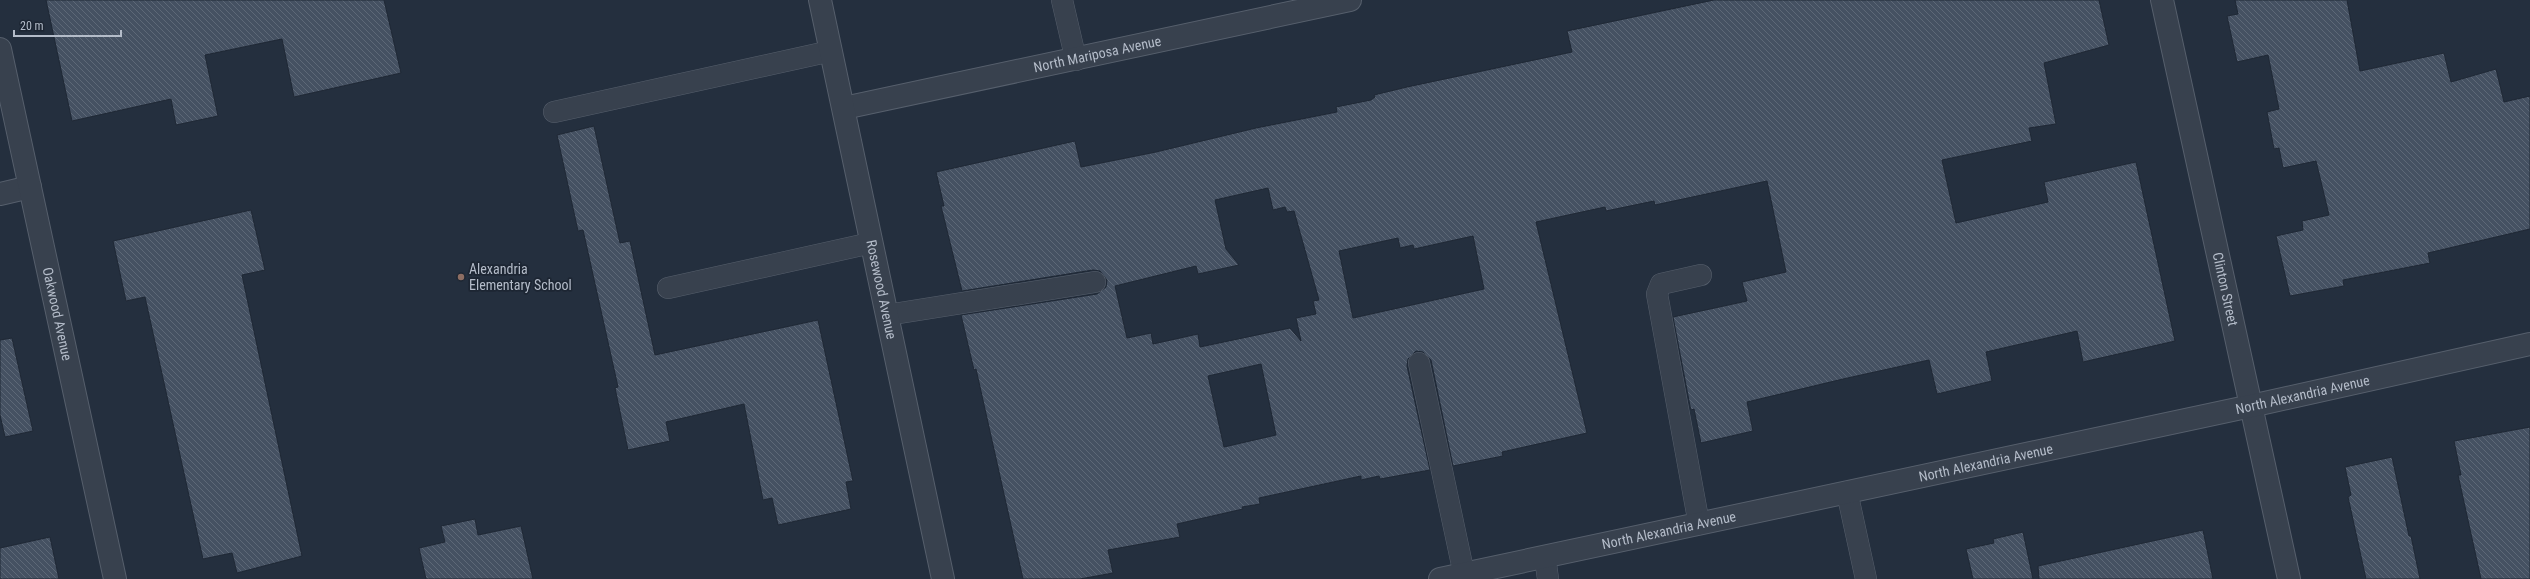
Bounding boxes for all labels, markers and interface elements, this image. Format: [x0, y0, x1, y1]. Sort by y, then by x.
scale bar [14, 12, 121, 38]
text: 20 m [20, 19, 44, 33]
street label: North Mariposa Avenue [1032, 32, 1163, 75]
street label: Rosewood Avenue [863, 238, 900, 341]
street label: Clinton Street [2210, 251, 2241, 327]
place label: Alexandria Elementary School [469, 261, 572, 293]
street label: Oakwood Avenue [40, 266, 75, 362]
marker: Alexandria Elementary School [456, 272, 466, 282]
street label: North Alexandria Avenue [2234, 372, 2371, 417]
street label: North Alexandria Avenue [1917, 440, 2055, 485]
street label: North Alexandria Avenue [1600, 508, 1738, 552]

